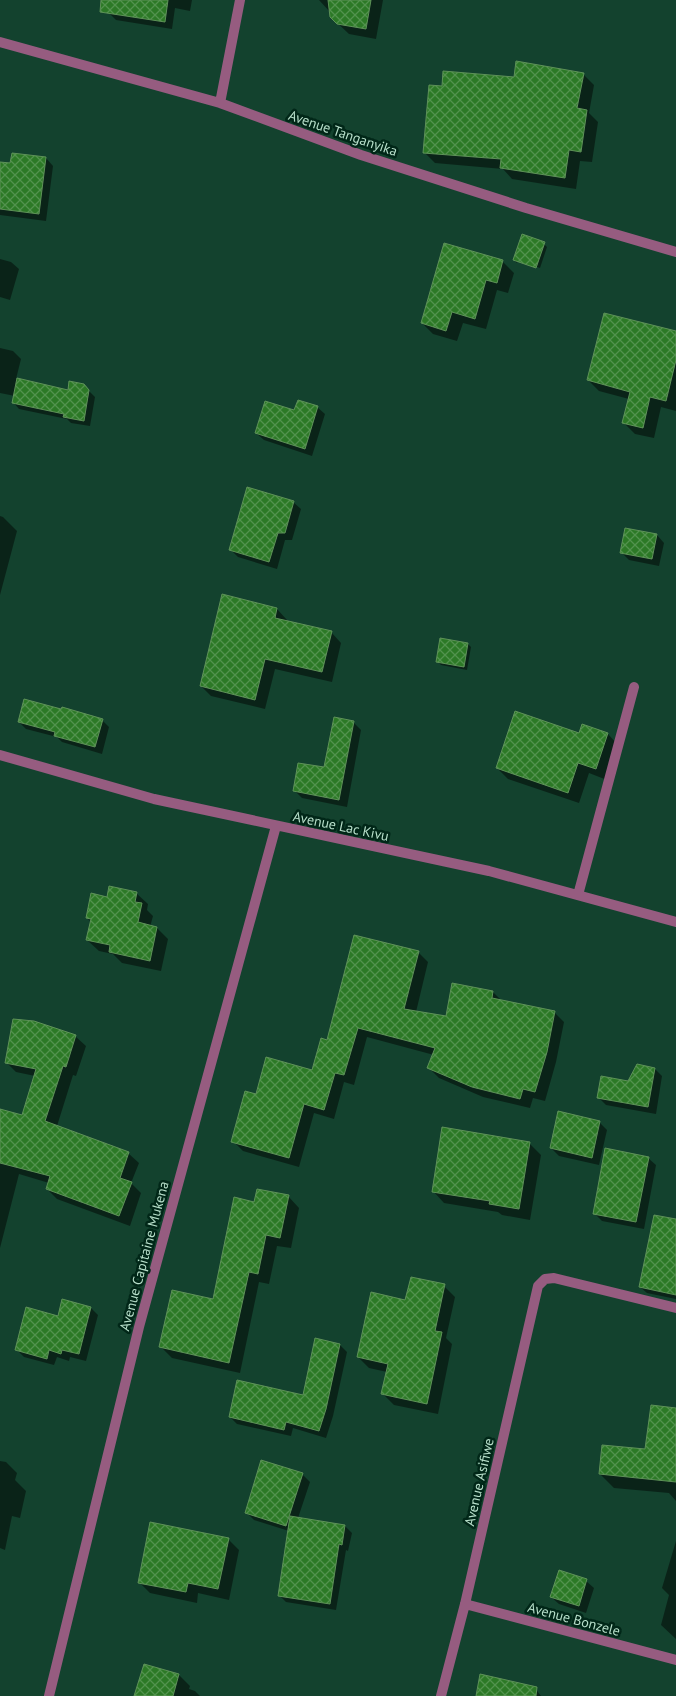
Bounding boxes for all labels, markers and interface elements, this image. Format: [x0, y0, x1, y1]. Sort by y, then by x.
street label: Avenue Tanganyika [286, 106, 400, 160]
street label: Avenue Lac Kivu [291, 807, 391, 845]
street label: Avenue Capitaine Mukena [115, 1179, 173, 1333]
street label: Avenue Asifiwe [460, 1436, 498, 1528]
street label: Avenue Bonzele [526, 1598, 622, 1640]

